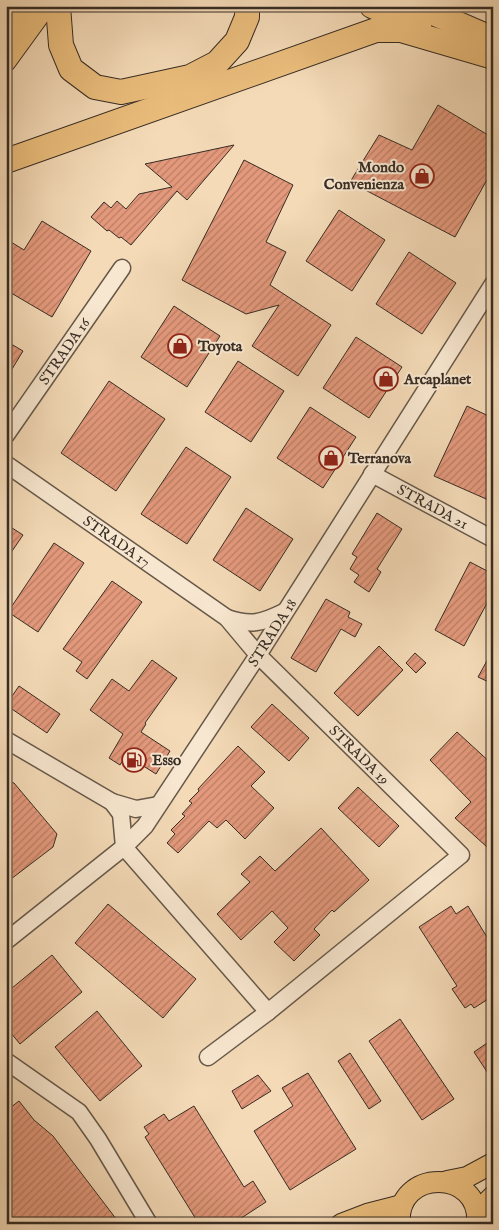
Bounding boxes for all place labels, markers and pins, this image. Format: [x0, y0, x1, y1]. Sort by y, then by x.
place label: Mondo Convenienza [324, 158, 405, 194]
shop icon: Mondo Convenienza [409, 163, 435, 189]
shop icon: Toyota [167, 333, 193, 359]
place label: Toyota [197, 337, 243, 356]
shop icon: Arcaplanet [373, 366, 399, 392]
place label: Arcaplanet [403, 370, 472, 389]
shop icon: Terranova [318, 445, 344, 471]
place label: Terranova [347, 449, 412, 468]
fuel station icon: Esso [121, 747, 147, 773]
place label: Esso [152, 751, 181, 770]

